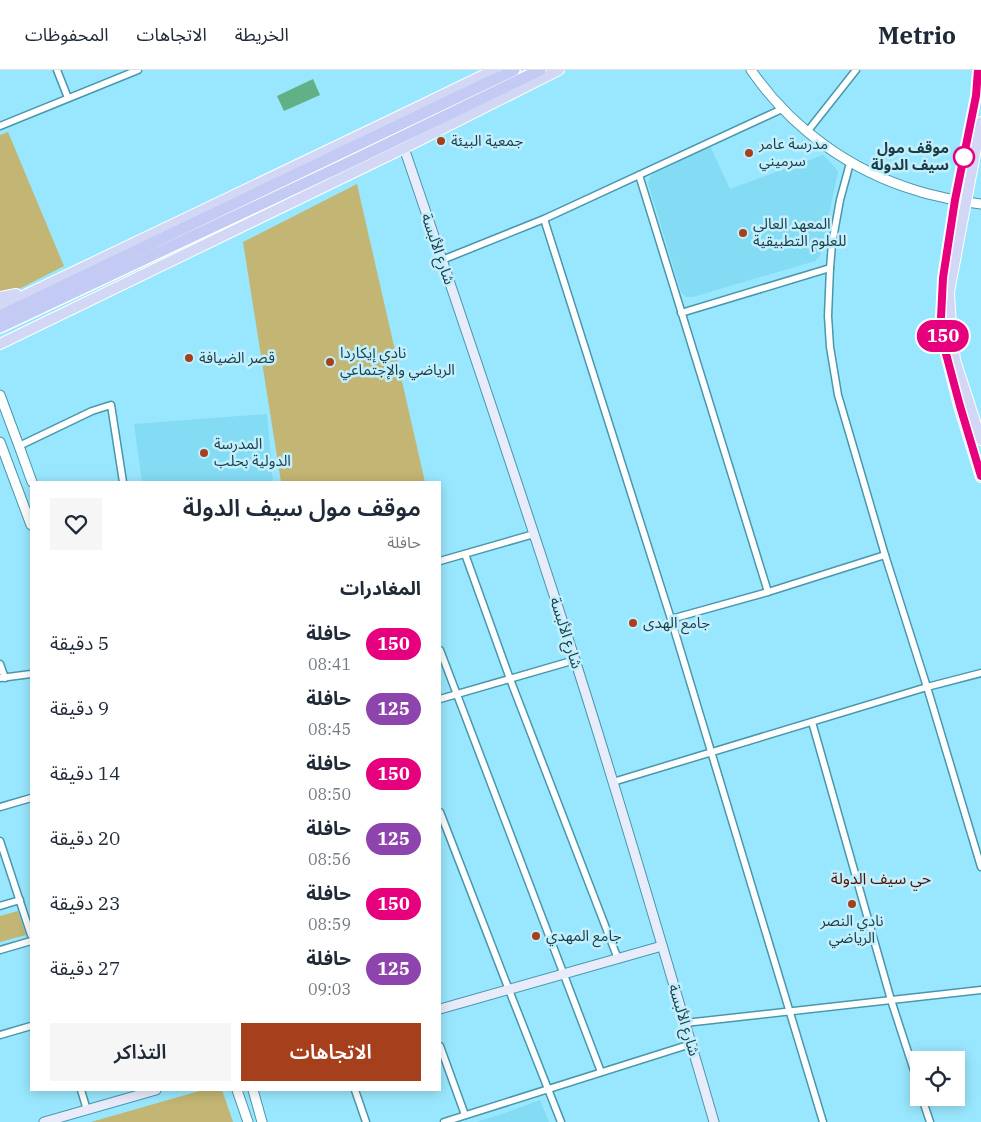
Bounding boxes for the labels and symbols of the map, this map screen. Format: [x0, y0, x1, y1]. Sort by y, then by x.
place label: جمعية البيئة [451, 131, 523, 150]
place label: مدرسة عامر سرميني [758, 134, 828, 172]
marker: جمعية البيئة [435, 135, 447, 147]
place label: موقف مول سيف الدولة [871, 138, 949, 174]
marker: موقف مول سيف الدولة [953, 146, 975, 168]
marker: مدرسة عامر سرميني [743, 147, 755, 159]
street label: شارع الألبسة [415, 211, 460, 288]
place label: المعهد العالي للعلوم التطبيقية [753, 214, 846, 252]
marker: المعهد العالي للعلوم التطبيقية [737, 227, 749, 239]
line badge: 150 [914, 320, 972, 352]
place label: نادي إيكاردا الرياضي والإجتماعي [340, 343, 455, 381]
place label: قصر الضيافة [199, 348, 275, 367]
marker: قصر الضيافة [183, 352, 195, 364]
marker: نادي إيكاردا الرياضي والإجتماعي [324, 356, 336, 368]
place label: المدرسة الدولية بحلب [214, 434, 291, 470]
marker: المدرسة الدولية بحلب [198, 447, 210, 459]
street label: شارع الألبسة [543, 595, 587, 672]
place label: جامع الهدى [643, 613, 710, 635]
marker: جامع الهدى [627, 617, 639, 629]
district label: حي سيف الدولة [831, 868, 931, 891]
marker: نادي النصر الرياضي [846, 898, 858, 910]
place label: نادي النصر الرياضي [819, 911, 884, 949]
place label: جامع المهدي [546, 926, 622, 948]
marker: جامع المهدي [530, 930, 542, 942]
street label: شارع الألبسة [662, 982, 704, 1059]

